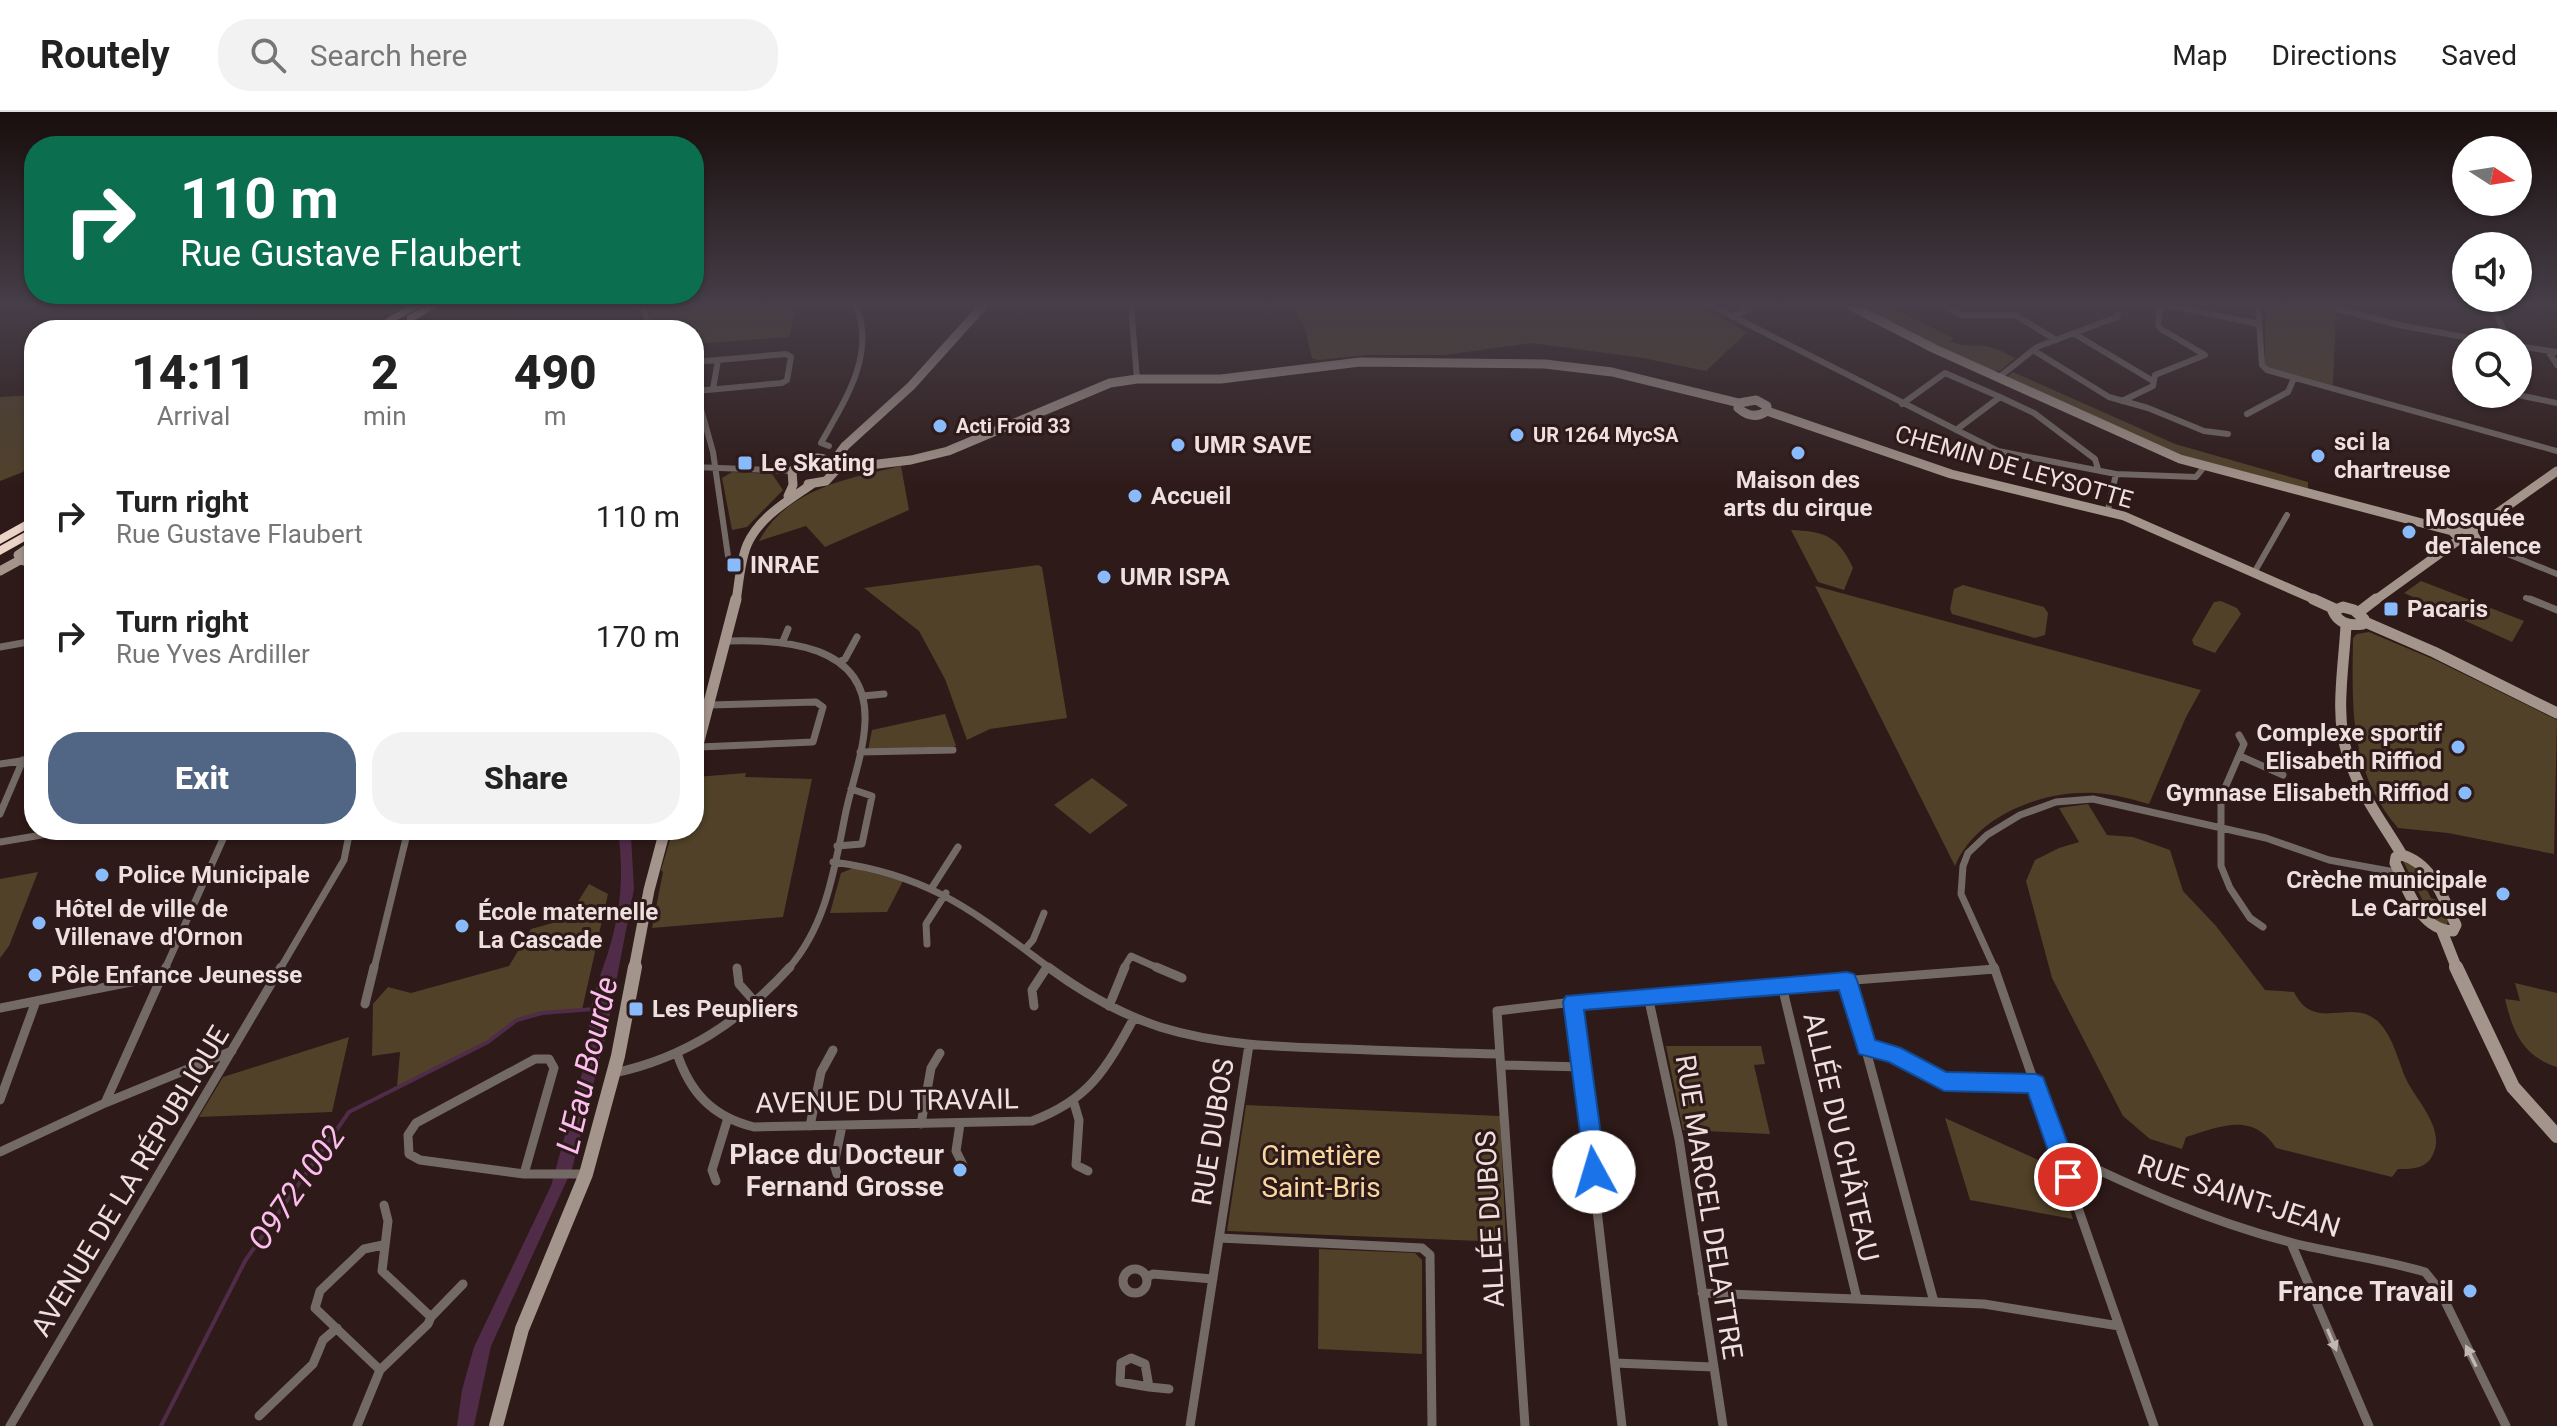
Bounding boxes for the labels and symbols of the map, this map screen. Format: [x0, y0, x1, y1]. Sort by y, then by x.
north arrow [2452, 136, 2532, 216]
place label: Acti Froid 33 [956, 414, 1070, 438]
marker: Acti Froid 33 [931, 417, 949, 435]
street label: CHEMIN DE LEYSOTTE [1892, 420, 2136, 514]
place label: UR 1264 MycSA [1533, 423, 1679, 447]
marker: UR 1264 MycSA [1508, 426, 1526, 444]
place label: sci la chartreuse [2334, 428, 2451, 484]
place label: UMR SAVE [1194, 431, 1311, 459]
marker: UMR SAVE [1169, 436, 1187, 454]
marker: Maison des arts du cirque [1789, 444, 1807, 462]
marker: sci la chartreuse [2309, 447, 2327, 465]
place label: Le Skating [761, 449, 875, 477]
marker: Le Skating [736, 454, 754, 472]
place label: Maison des arts du cirque [1724, 466, 1872, 522]
place label: Accueil [1151, 482, 1231, 510]
marker: Accueil [1126, 487, 1144, 505]
place label: Mosquée de Talence [2425, 504, 2541, 560]
marker: Mosquée de Talence [2400, 523, 2418, 541]
place label: INRAE [750, 551, 819, 579]
marker: INRAE [725, 556, 743, 574]
place label: UMR ISPA [1120, 563, 1231, 591]
marker: UMR ISPA [1095, 568, 1113, 586]
place label: Pacaris [2407, 595, 2488, 623]
marker: Pacaris [2382, 600, 2400, 618]
place label: Complexe sportif Elisabeth Riffiod [2256, 719, 2442, 775]
marker: Complexe sportif Elisabeth Riffiod [2449, 738, 2467, 756]
place label: Gymnase Elisabeth Riffiod [2166, 779, 2449, 807]
marker: Gymnase Elisabeth Riffiod [2456, 784, 2474, 802]
place label: Police Municipale [118, 861, 310, 889]
marker: Police Municipale [93, 866, 111, 884]
place label: Crèche municipale Le Carrousel [2286, 866, 2487, 922]
marker: Crèche municipale Le Carrousel [2494, 885, 2512, 903]
place label: Hôtel de ville de Villenave d'Ornon [55, 895, 243, 951]
place label: École maternelle La Cascade [478, 898, 658, 954]
marker: Hôtel de ville de Villenave d'Ornon [30, 914, 48, 932]
marker: École maternelle La Cascade [453, 917, 471, 935]
place label: Pôle Enfance Jeunesse [51, 961, 302, 989]
marker: Pôle Enfance Jeunesse [26, 966, 44, 984]
water label: L'Eau Bourde [548, 973, 626, 1157]
place label: Les Peupliers [652, 995, 798, 1023]
marker: Les Peupliers [627, 1000, 645, 1018]
street label: ALLÉE DU CHÂTEAU [1796, 1009, 1886, 1265]
street label: AVENUE DE LA RÉPUBLIQUE [24, 1020, 236, 1342]
street label: RUE MARCEL DELATTRE [1669, 1053, 1749, 1361]
street label: RUE DUBOS [1185, 1056, 1241, 1208]
street label: AVENUE DU TRAVAIL [755, 1082, 1019, 1120]
water label: O9721002 [239, 1118, 353, 1258]
street label: ALLÉE DUBOS [1469, 1130, 1511, 1308]
position arrow [1552, 1130, 1636, 1214]
place label: Place du Docteur Fernand Grosse [729, 1138, 944, 1203]
park label: Cimetière Saint-Bris [1261, 1139, 1381, 1204]
pin [2034, 1143, 2102, 1211]
street label: RUE SAINT-JEAN [2133, 1148, 2345, 1244]
marker: Place du Docteur Fernand Grosse [951, 1161, 969, 1179]
place label: France Travail [2278, 1275, 2454, 1308]
marker: France Travail [2461, 1282, 2479, 1300]
one-way arrow [2326, 1328, 2339, 1352]
one-way arrow [2464, 1345, 2478, 1368]

